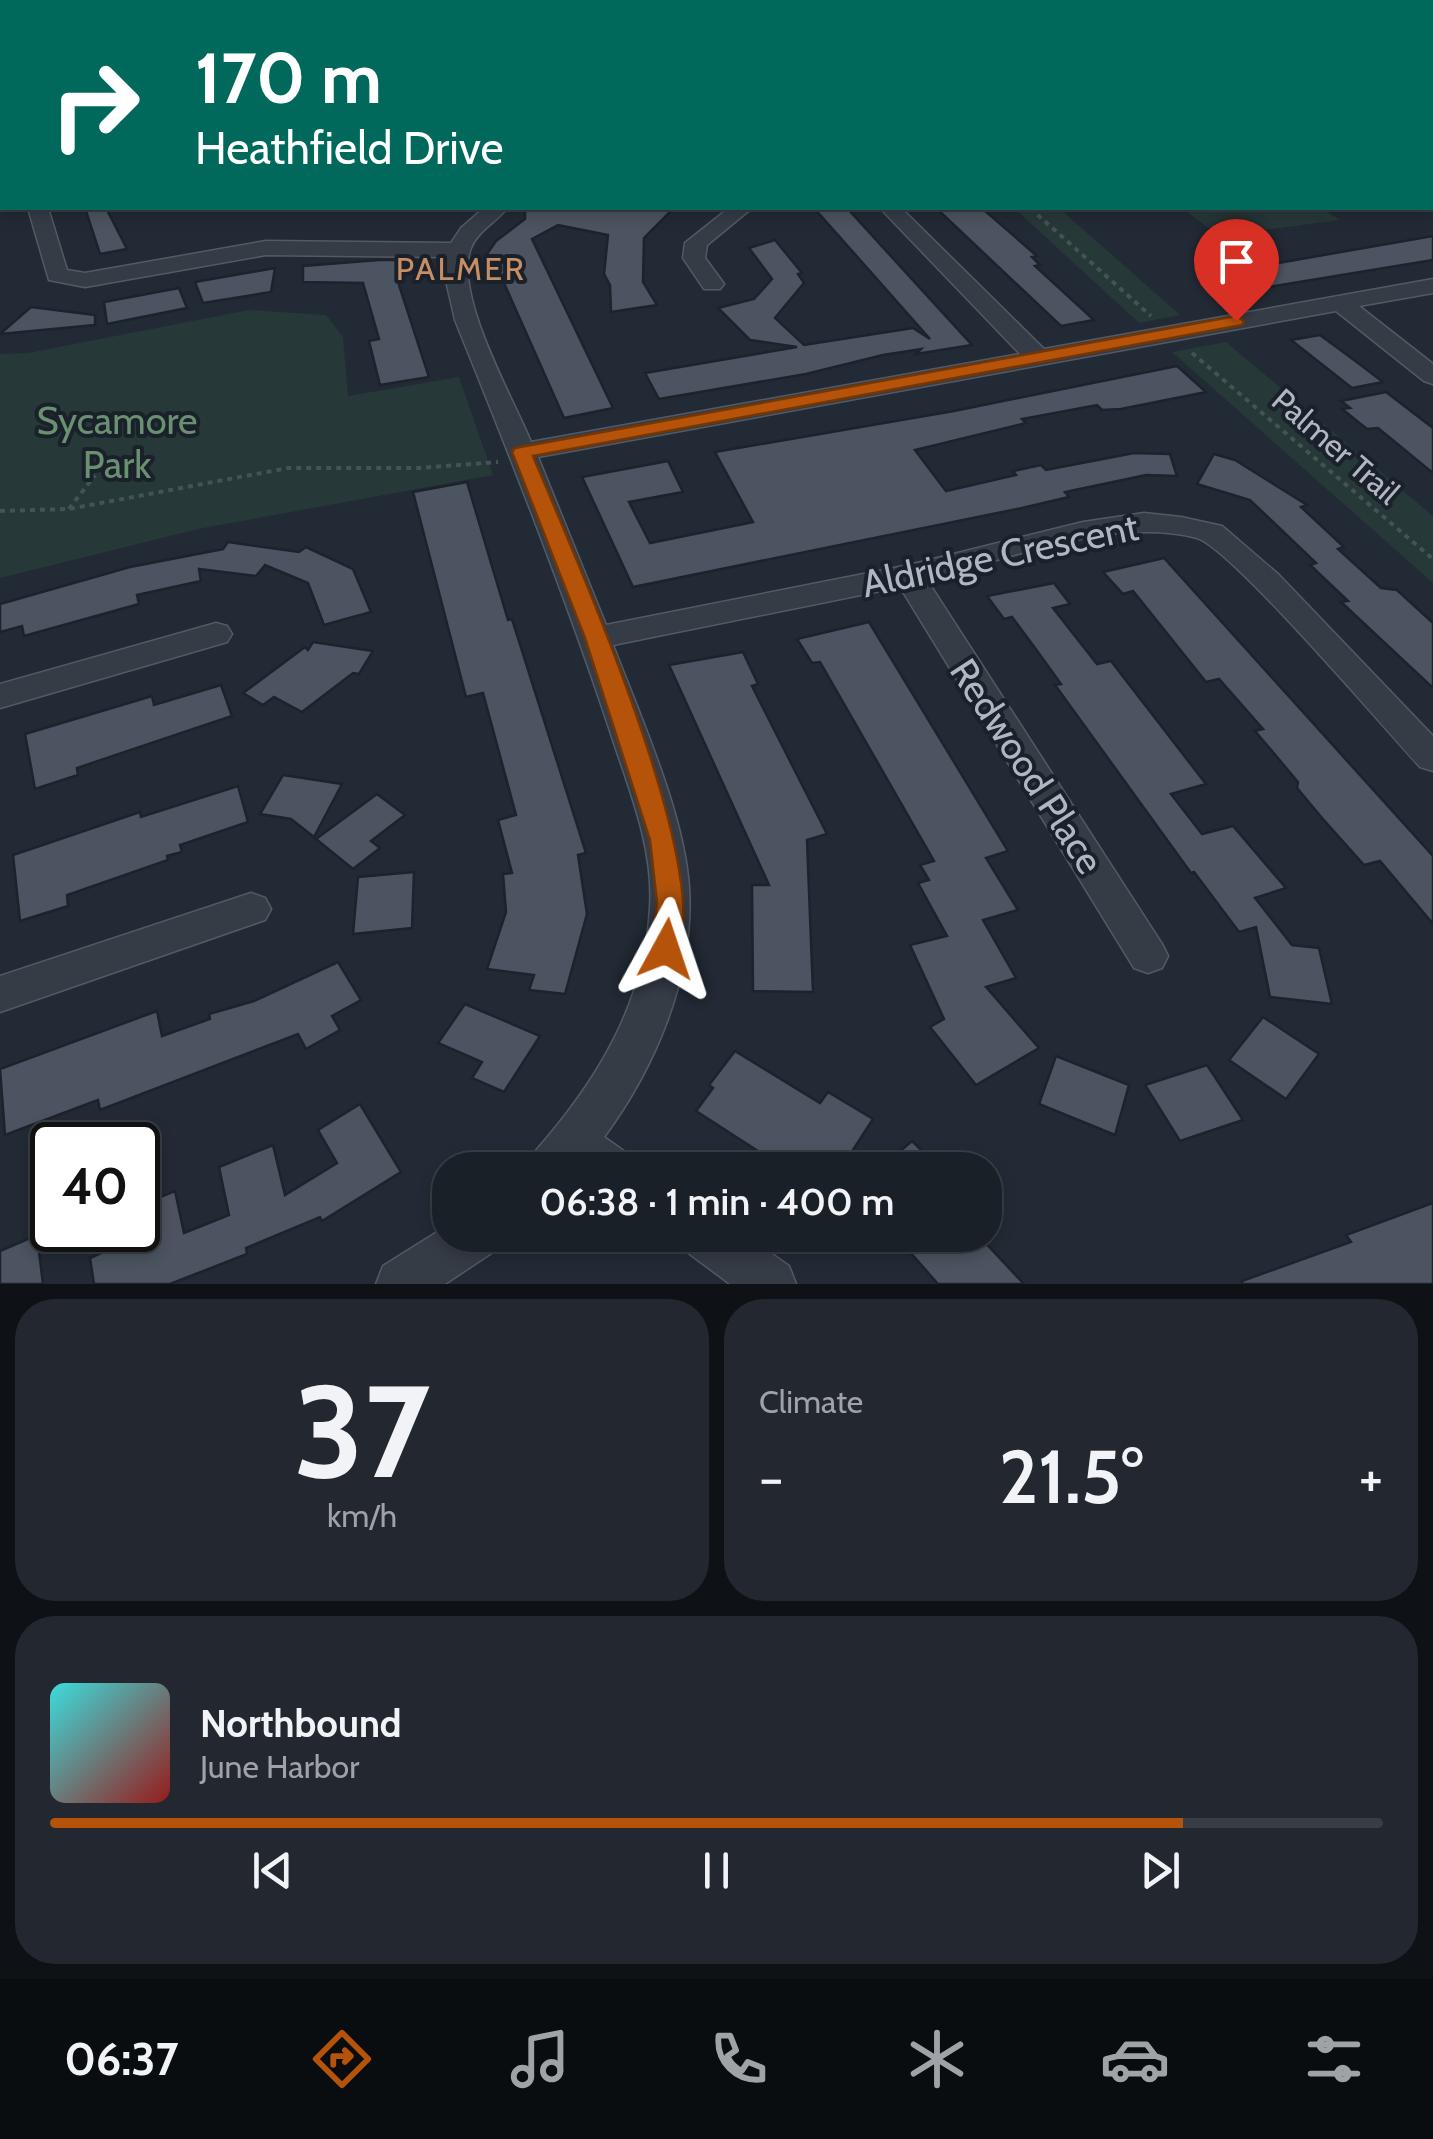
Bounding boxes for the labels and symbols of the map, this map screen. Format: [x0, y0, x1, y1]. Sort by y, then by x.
pin [1194, 219, 1279, 322]
district label: PALMER [396, 249, 526, 288]
street label: Palmer Trail [1264, 380, 1408, 512]
park label: Sycamore Park [36, 397, 198, 488]
street label: Aldridge Crescent [858, 503, 1143, 607]
street label: Redwood Place [940, 650, 1114, 882]
position arrow [614, 897, 718, 1001]
speed limit sign: 40 [30, 1122, 160, 1252]

